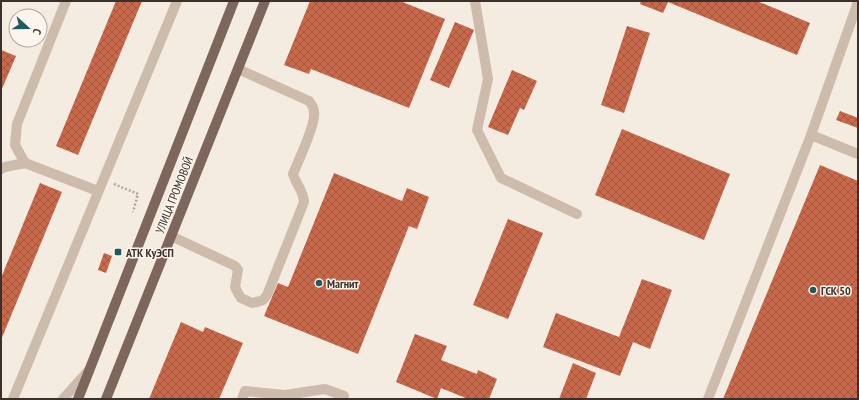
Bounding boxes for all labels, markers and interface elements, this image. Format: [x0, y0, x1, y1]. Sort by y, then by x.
north arrow [8, 8, 48, 48]
text: С [30, 27, 45, 36]
street label: УЛИЦА ГРОМОВОЙ [152, 154, 196, 236]
place label: АТК КуЭСП [125, 245, 174, 260]
marker: АТК КуЭСП [113, 247, 123, 257]
place label: Магнит [327, 276, 359, 291]
marker: Магнит [314, 278, 324, 288]
place label: ГСК 50 [821, 283, 851, 298]
marker: ГСК 50 [808, 285, 818, 295]

